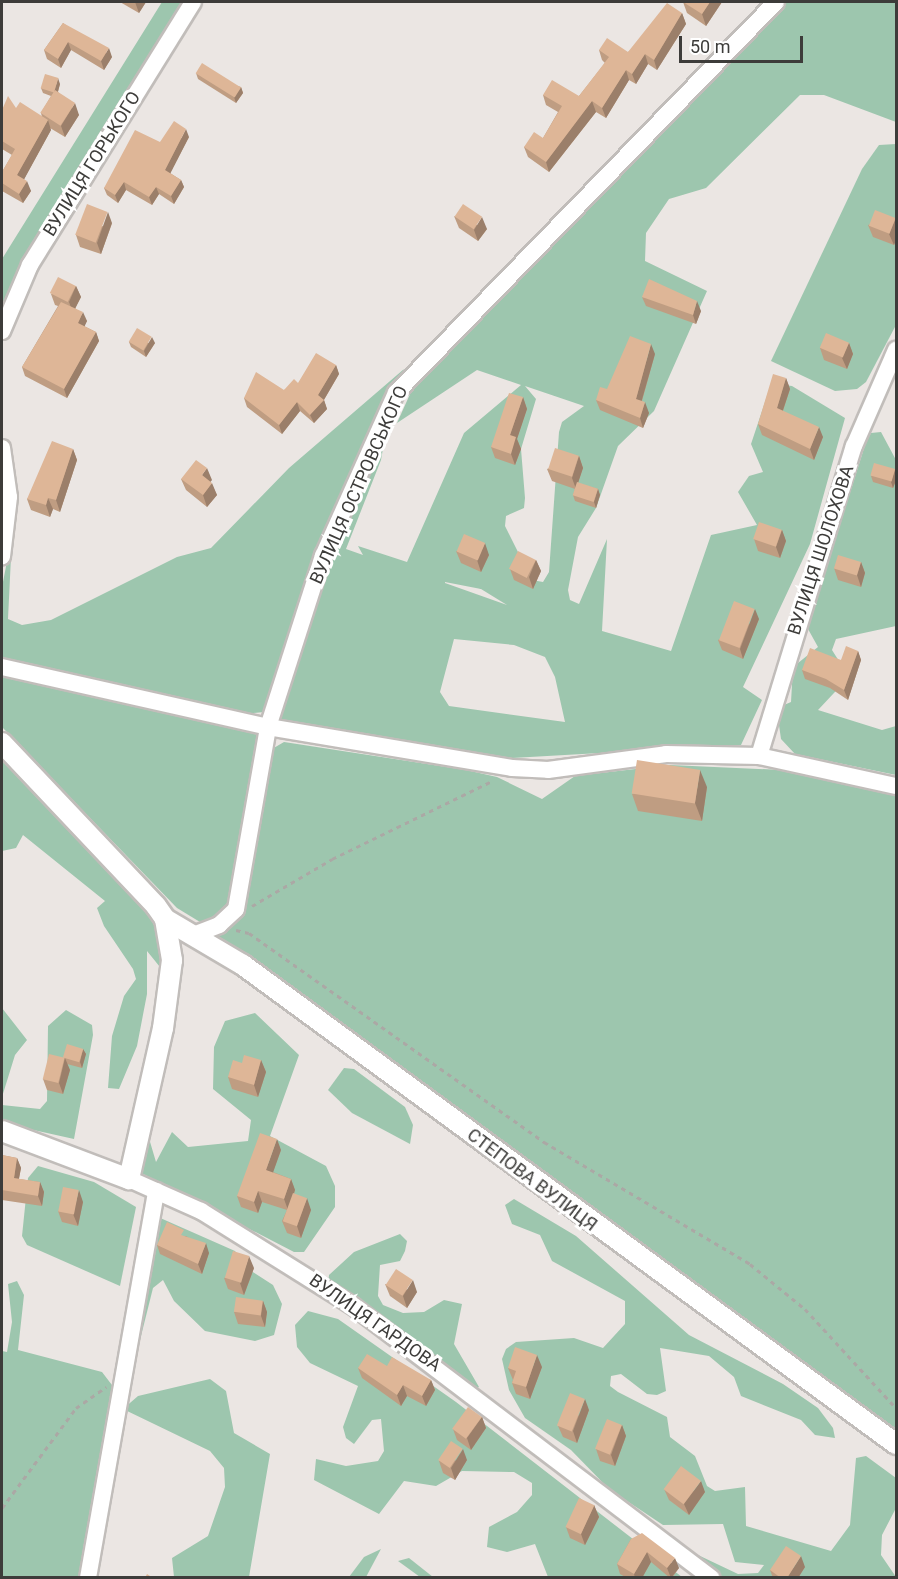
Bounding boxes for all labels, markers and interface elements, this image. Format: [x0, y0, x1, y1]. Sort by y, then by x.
scale bar [682, 24, 806, 62]
text: 50 m [690, 36, 730, 57]
street label: ВУЛИЦЯ ГОРЬКОГО [39, 88, 145, 240]
street label: ВУЛИЦЯ ОСТРОВСЬКОГО [305, 383, 413, 587]
street label: ВУЛИЦЯ ШОЛОХОВА [783, 462, 859, 638]
street label: СТЕПОВА ВУЛИЦЯ [463, 1124, 601, 1236]
street label: ВУЛИЦЯ ГАРДОВА [305, 1269, 445, 1377]

